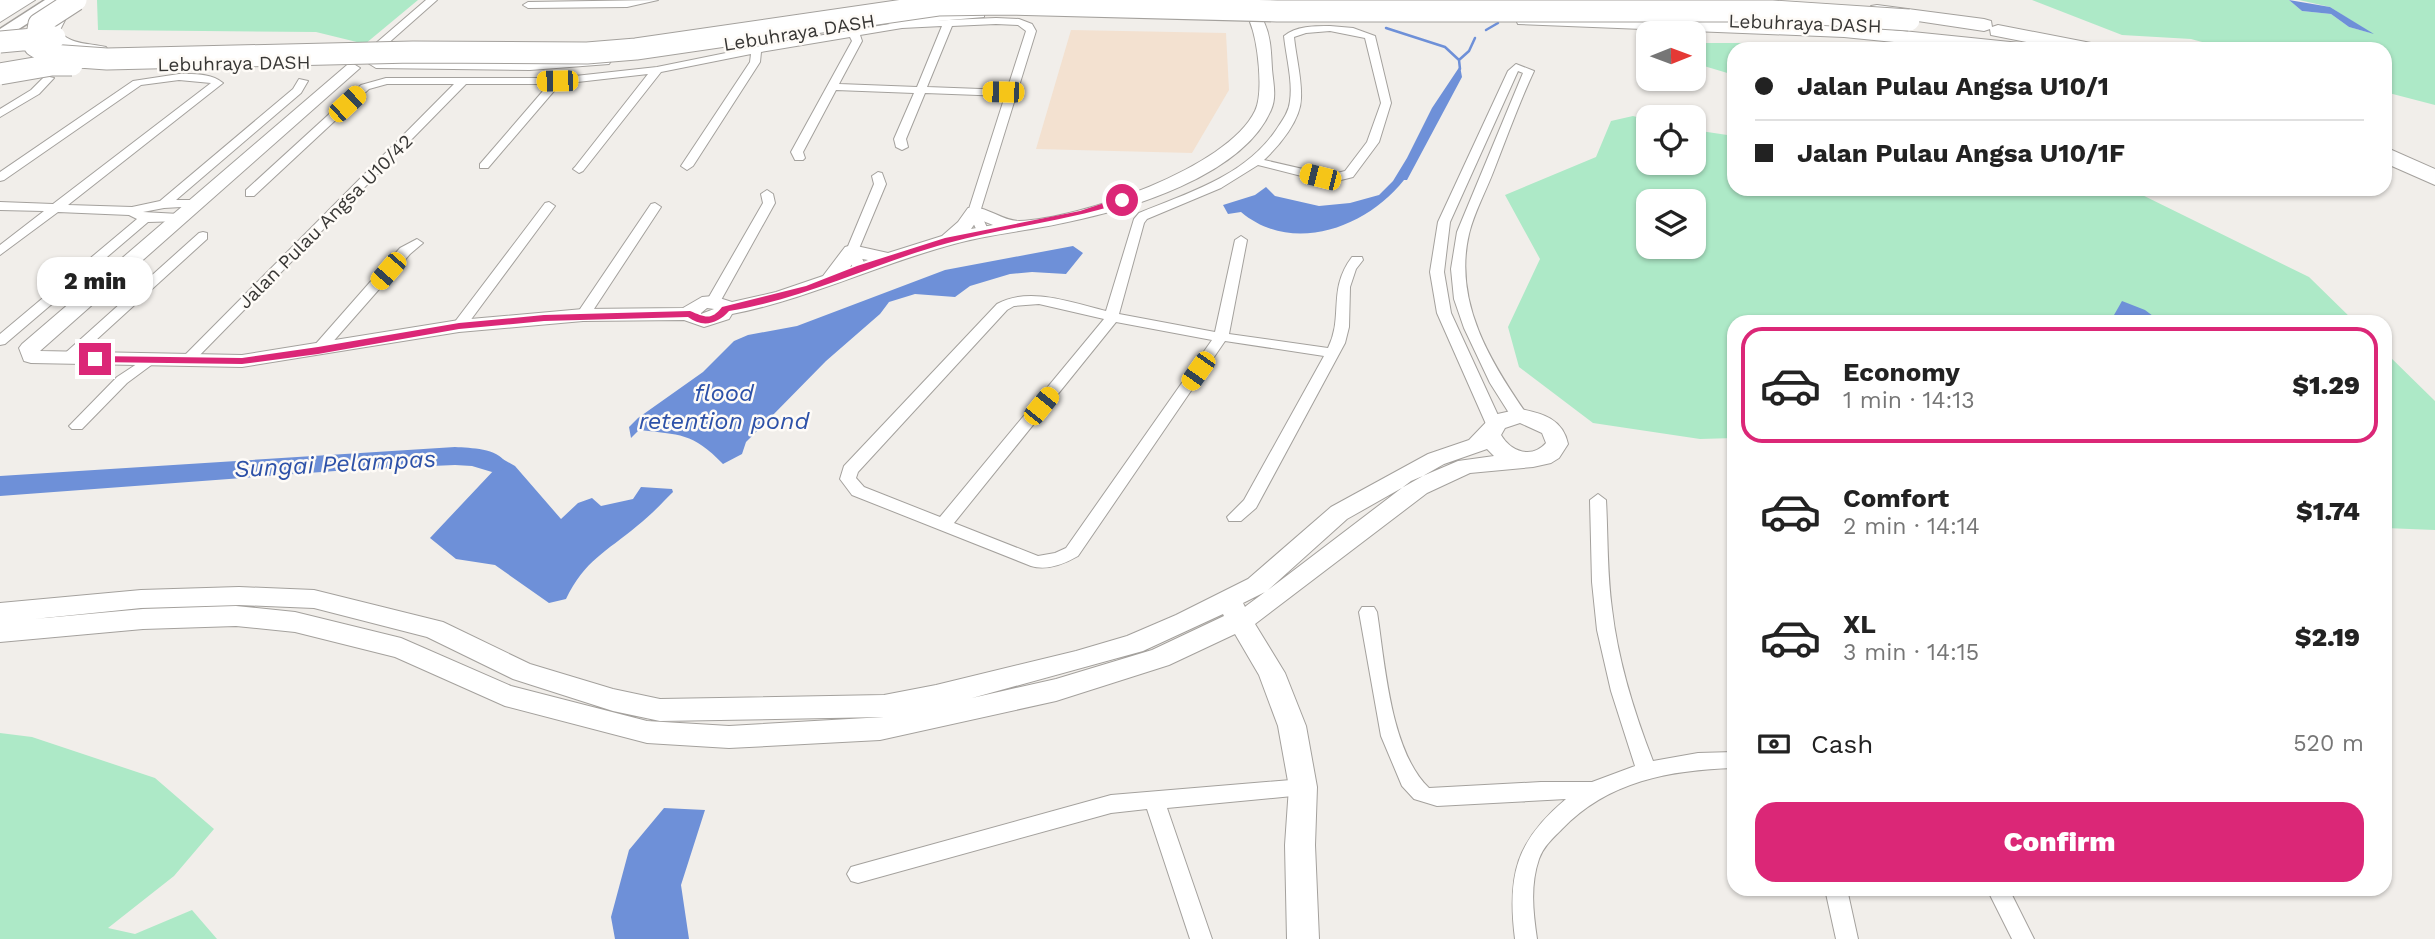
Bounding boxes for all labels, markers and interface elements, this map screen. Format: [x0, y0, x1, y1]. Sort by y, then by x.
street label: Lebuhraya DASH [722, 9, 877, 56]
street label: Lebuhraya DASH [1728, 9, 1882, 38]
north arrow [1636, 21, 1706, 91]
map controls [1636, 21, 1706, 259]
street label: Lebuhraya DASH [157, 51, 311, 76]
car [536, 70, 579, 92]
text: Jalan Pulau Angsa U10/1 [1797, 71, 2109, 101]
car [982, 81, 1025, 103]
car [325, 82, 370, 126]
button: locate [1636, 105, 1706, 175]
street label: Jalan Pulau Angsa U10/42 [233, 129, 417, 313]
text: Jalan Pulau Angsa U10/1F [1797, 138, 2125, 168]
car [1298, 162, 1343, 192]
route start [1106, 184, 1138, 216]
button: layers [1636, 189, 1706, 259]
car [367, 248, 410, 294]
callout: 2 min [37, 258, 153, 306]
text: 2 min [64, 268, 126, 295]
route end [79, 343, 111, 375]
car [1178, 348, 1219, 394]
icon: car [1759, 354, 1822, 417]
text: Economy [1843, 357, 1960, 387]
text: $1.29 [2292, 370, 2360, 400]
water label: flood retention pond [639, 379, 810, 435]
car [1020, 383, 1063, 429]
text: 1 min · 14:13 [1843, 387, 1975, 414]
water label: Sungai Pelampas [233, 445, 437, 483]
icon: car [1759, 480, 1822, 543]
text: Comfort [1843, 483, 1949, 513]
text: $1.74 [2296, 496, 2360, 526]
text: 2 min · 14:14 [1843, 513, 1980, 540]
icon: car [1759, 606, 1822, 669]
text: XL [1843, 609, 1876, 639]
text: $2.19 [2295, 622, 2360, 652]
text: 3 min · 14:15 [1843, 639, 1979, 666]
icon: cash [1755, 725, 1793, 763]
text: Cash [1811, 729, 1873, 759]
text: 520 m [2293, 730, 2364, 757]
button: Confirm [1755, 802, 2364, 882]

